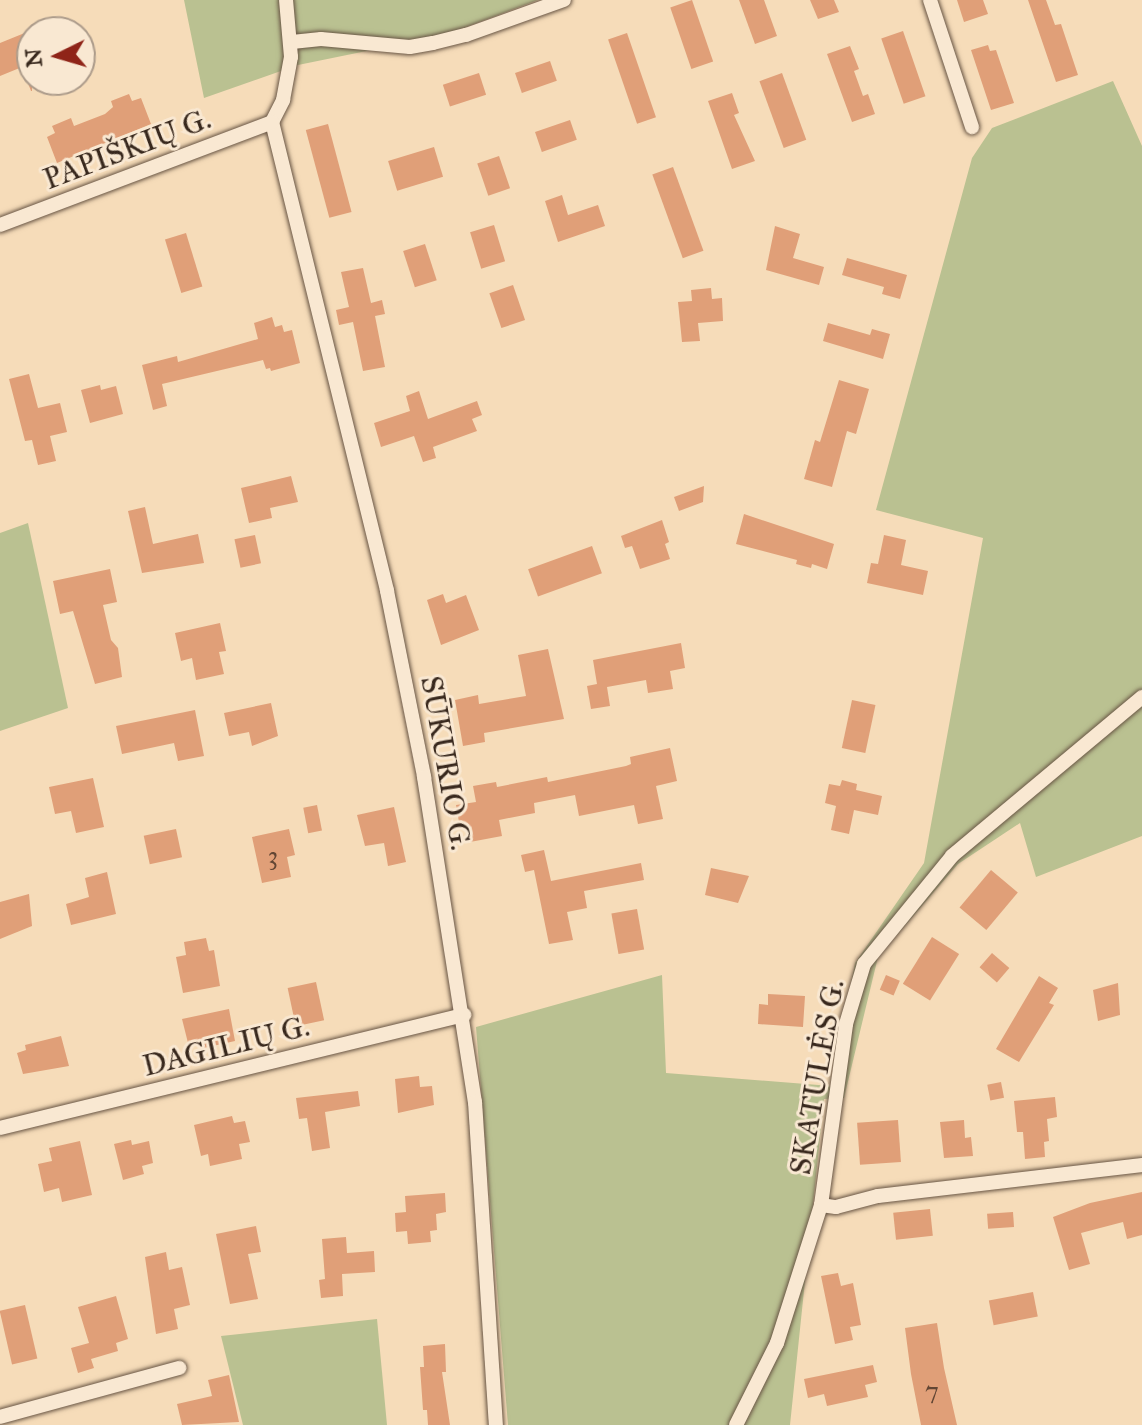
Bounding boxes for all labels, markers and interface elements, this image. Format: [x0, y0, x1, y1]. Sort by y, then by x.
north arrow [16, 16, 96, 96]
text: N [19, 47, 48, 68]
street label: PAPIŠKIŲ G. [38, 101, 216, 197]
street label: SŪKURIO G. [413, 673, 479, 853]
house number: 3 [268, 840, 278, 872]
street label: SKATULĖS G. [782, 977, 852, 1177]
street label: DAGILIŲ G. [139, 1008, 313, 1084]
house number: 7 [925, 1375, 939, 1407]

